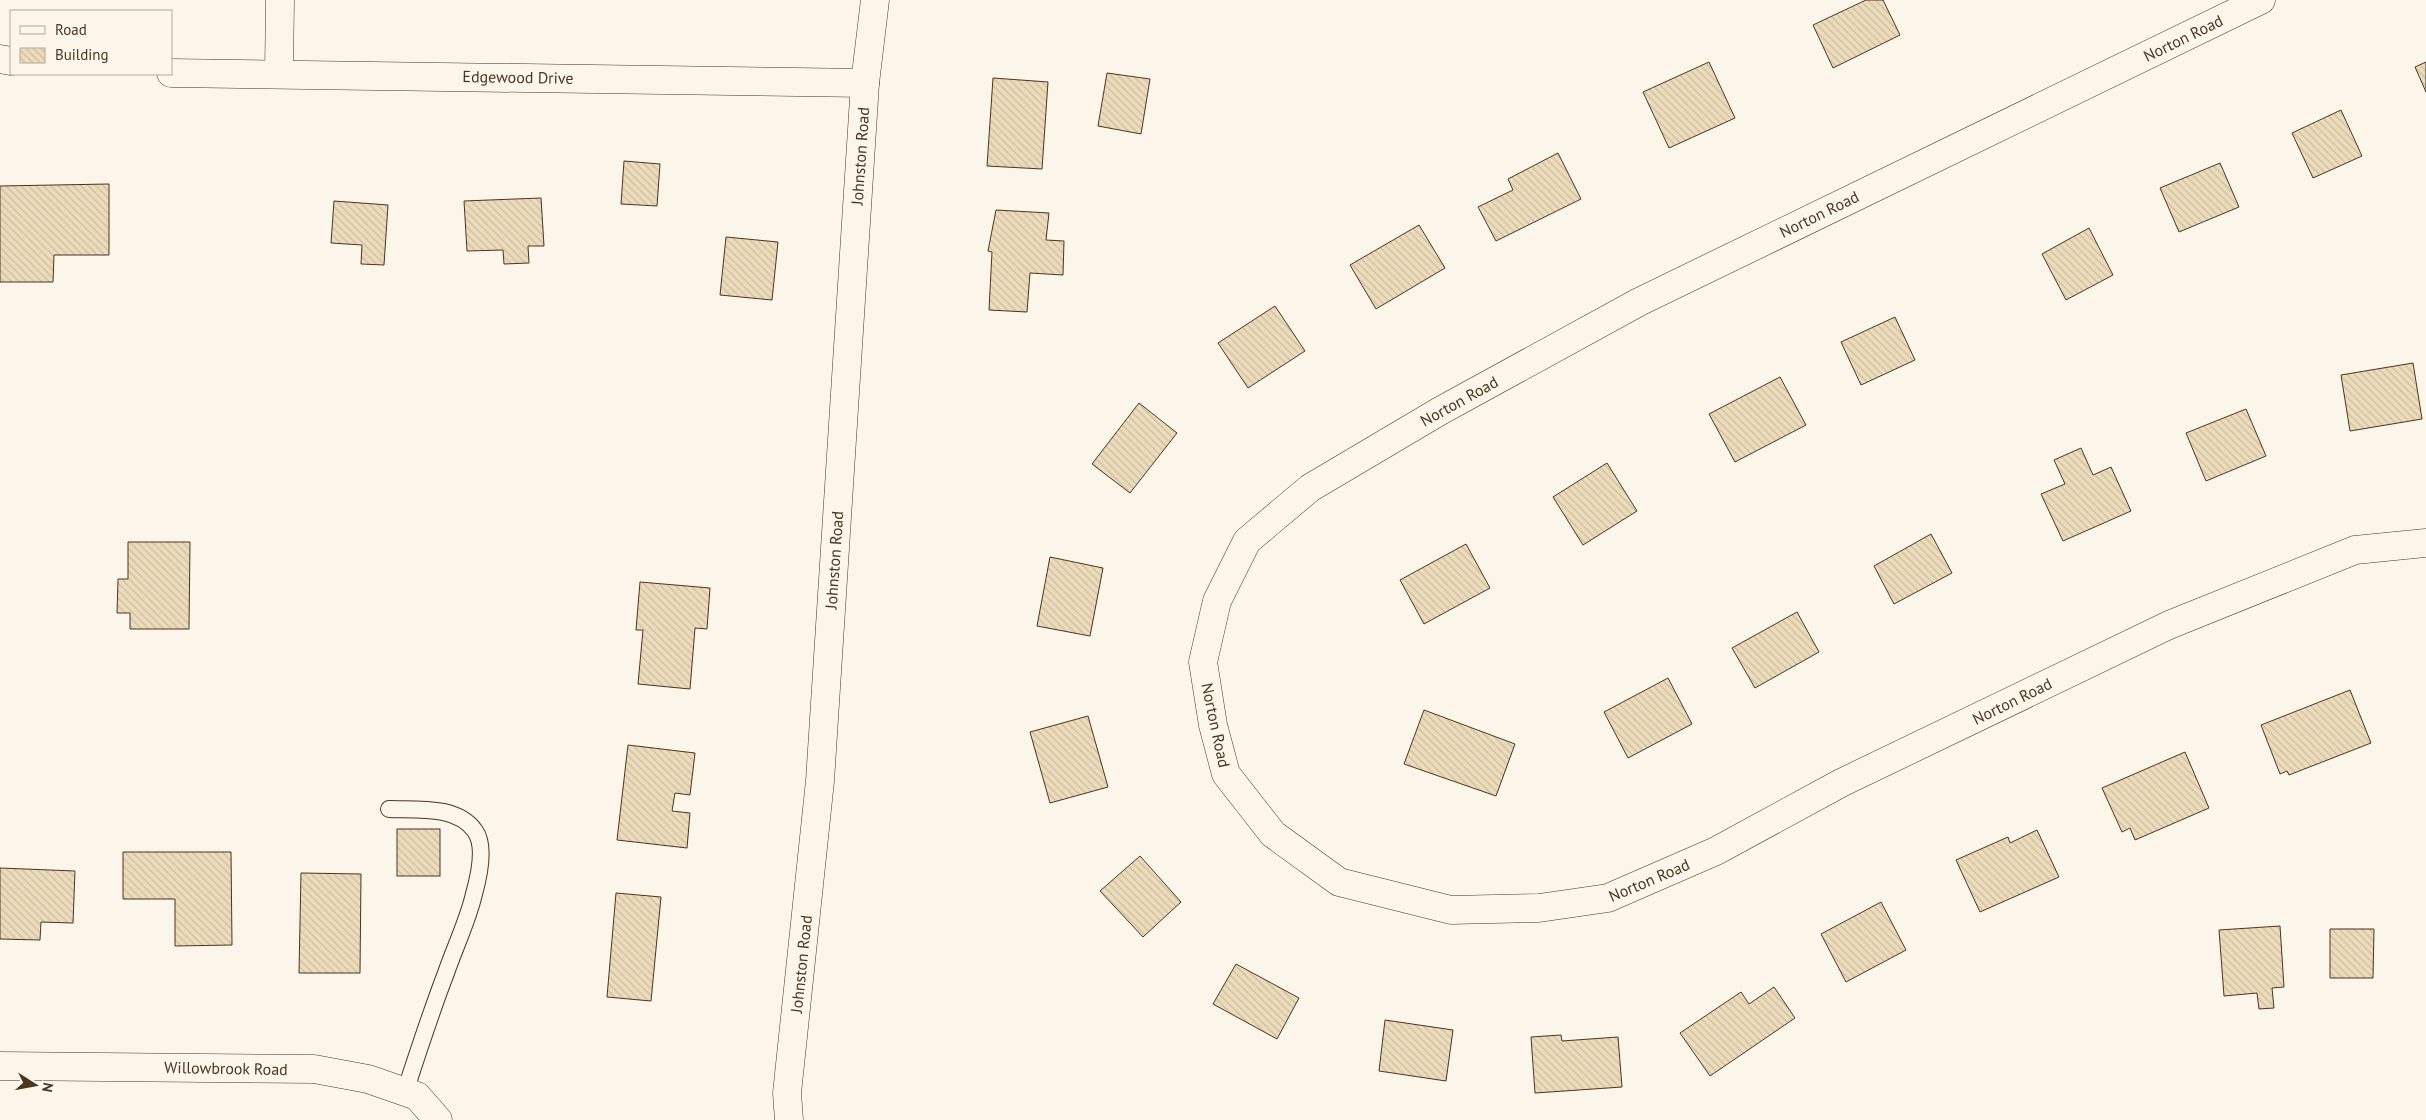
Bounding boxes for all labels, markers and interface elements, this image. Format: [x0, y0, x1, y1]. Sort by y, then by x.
legend [10, 10, 172, 75]
street label: Norton Road [2140, 10, 2226, 66]
text: Road [55, 20, 87, 39]
text: Building [55, 45, 109, 64]
street label: Edgewood Drive [462, 66, 574, 88]
street label: Johnston Road [847, 106, 873, 207]
street label: Norton Road [1776, 186, 1862, 242]
street label: Norton Road [1417, 371, 1501, 431]
street label: Johnston Road [821, 510, 847, 611]
street label: Norton Road [1969, 673, 2055, 729]
street label: Norton Road [1197, 681, 1235, 769]
street label: Norton Road [1606, 854, 1692, 906]
street label: Johnston Road [786, 914, 816, 1015]
street label: Willowbrook Road [164, 1057, 288, 1079]
north arrow [10, 1060, 60, 1110]
text: N [38, 1081, 57, 1094]

